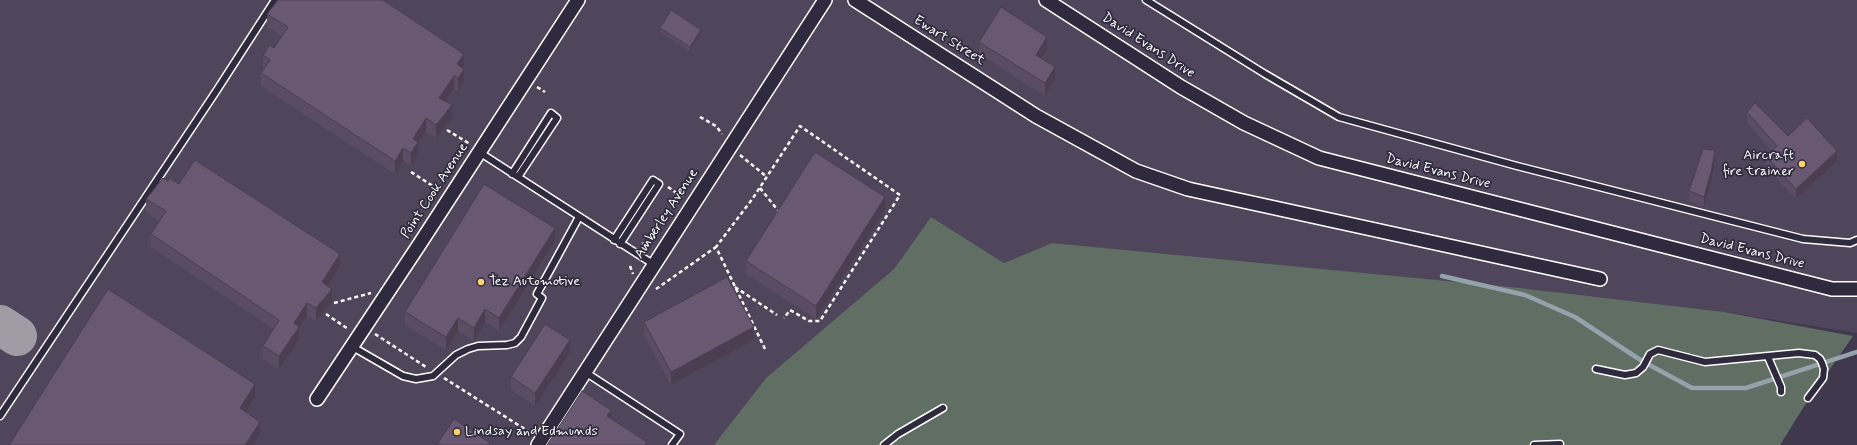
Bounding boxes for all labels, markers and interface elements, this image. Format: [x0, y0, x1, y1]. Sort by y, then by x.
street label: David Evans Drive [1098, 10, 1198, 82]
street label: Ewart Street [910, 12, 988, 70]
street label: Point Cook Avenue [398, 140, 472, 242]
place label: Aircraft fire trainer [1723, 148, 1794, 180]
street label: David Evans Drive [1384, 151, 1492, 193]
marker: Aircraft fire trainer [1797, 159, 1807, 169]
street label: Amberley Avenue [632, 166, 702, 262]
street label: David Evans Drive [1698, 231, 1806, 273]
place label: Tez Automotive [489, 274, 580, 290]
marker: Tez Automotive [476, 277, 486, 287]
place label: Lindsay and Edmunds [465, 424, 598, 440]
marker: Lindsay and Edmunds [452, 427, 462, 437]

